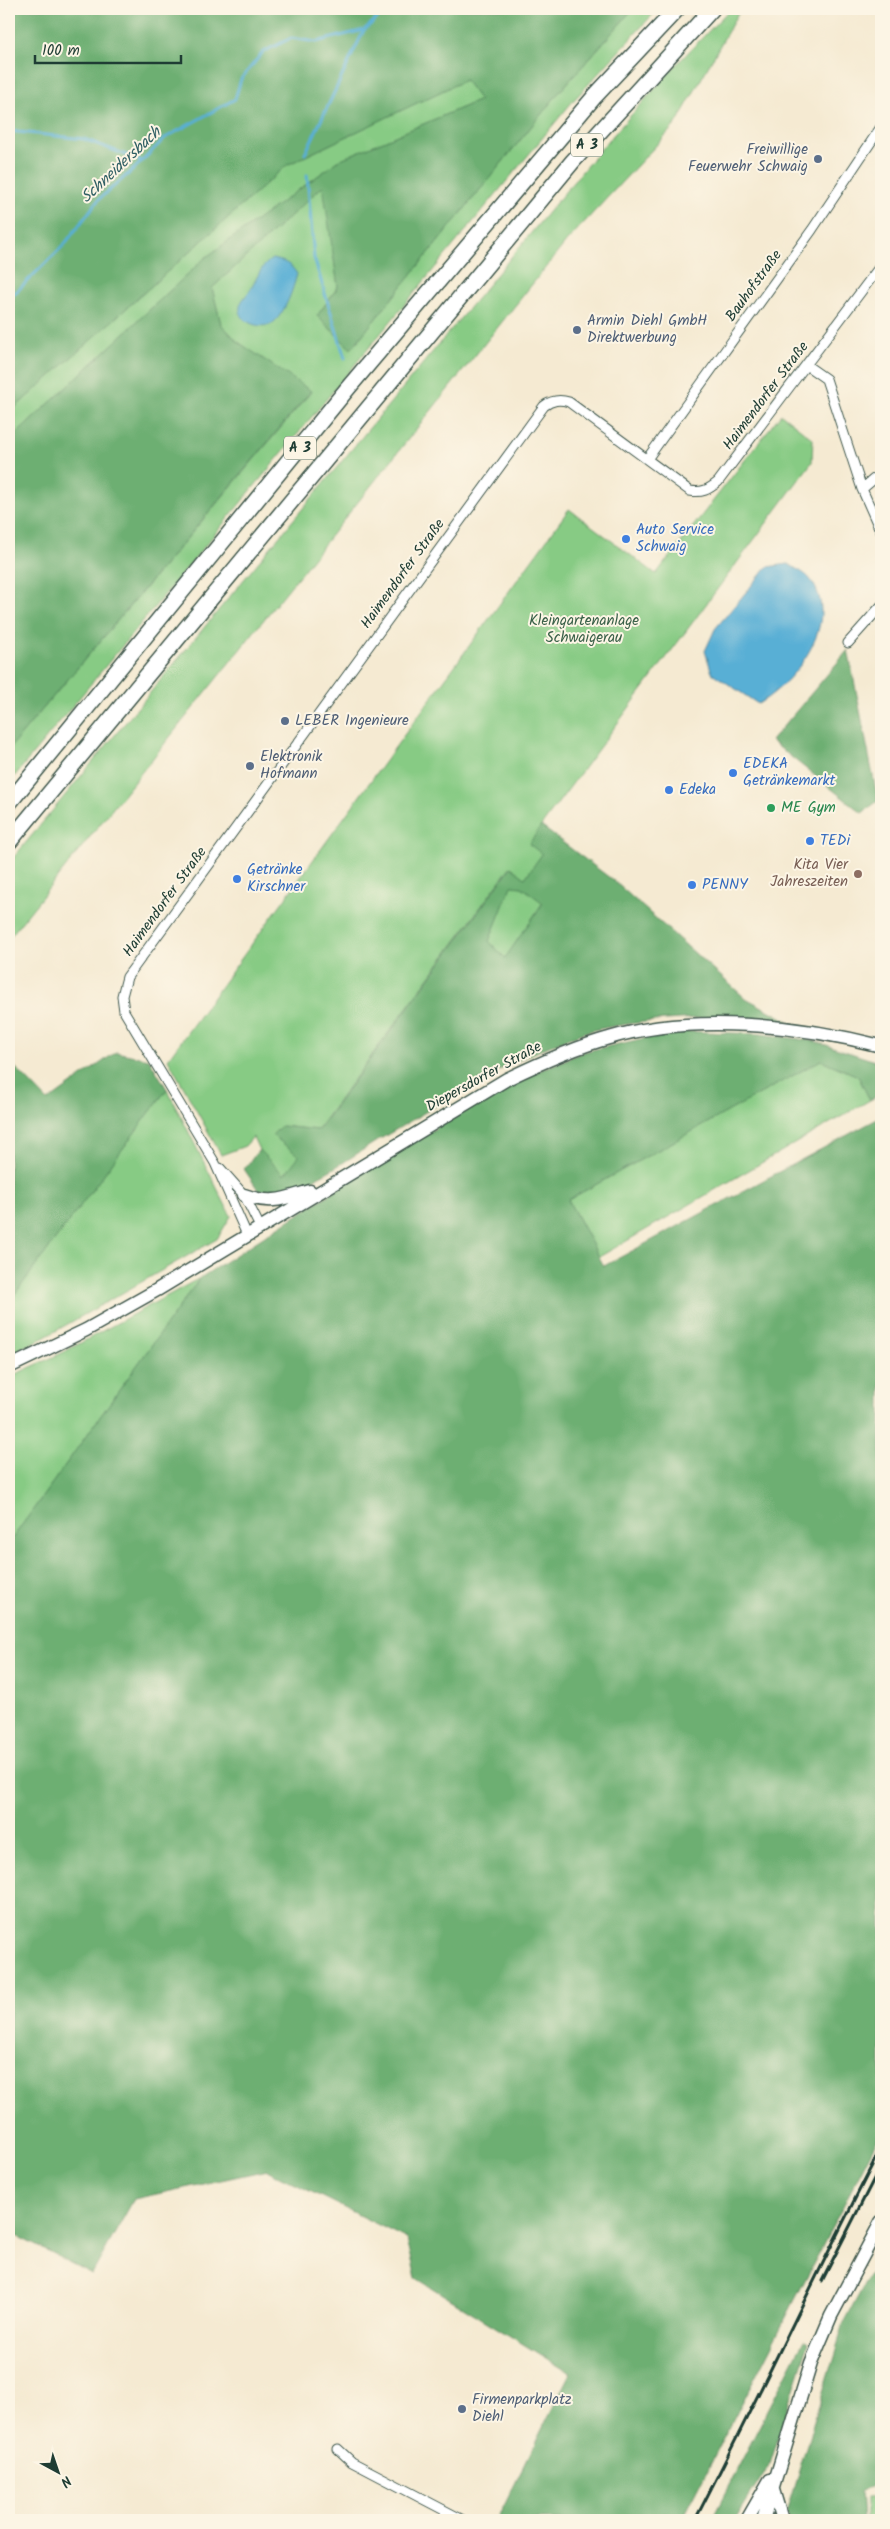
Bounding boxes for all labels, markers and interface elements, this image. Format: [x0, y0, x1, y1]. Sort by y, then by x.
scale bar [35, 32, 181, 64]
text: 100 m [42, 39, 80, 63]
water label: Schneidersbach [75, 120, 168, 209]
road number: A 3 [571, 134, 603, 156]
place label: Freiwillige Feuerwehr Schwaig [688, 138, 808, 179]
marker: Freiwillige Feuerwehr Schwaig [812, 153, 824, 165]
street label: Bauhofstraße [720, 245, 789, 327]
place label: Armin Diehl GmbH Direktwerbung [587, 309, 707, 350]
marker: Armin Diehl GmbH Direktwerbung [571, 324, 583, 336]
street label: Haimendorfer Straße [717, 336, 815, 456]
road number: A 3 [284, 436, 316, 459]
street label: Haimendorfer Straße [355, 514, 451, 634]
place label: Auto Service Schwaig [636, 518, 714, 559]
marker: Auto Service Schwaig [620, 533, 632, 545]
park label: Kleingartenanlage Schwaigerau [529, 609, 639, 650]
place label: LEBER Ingenieure [295, 709, 409, 733]
marker: LEBER Ingenieure [279, 715, 291, 727]
place label: Elektronik Hofmann [260, 745, 323, 786]
place label: EDEKA Getränkemarkt [743, 752, 836, 793]
marker: Elektronik Hofmann [244, 760, 256, 772]
marker: EDEKA Getränkemarkt [727, 767, 739, 779]
place label: Edeka [679, 778, 716, 802]
marker: Edeka [663, 784, 675, 796]
place label: ME Gym [781, 796, 836, 820]
marker: ME Gym [765, 802, 777, 814]
place label: TEDi [820, 829, 851, 853]
marker: TEDi [804, 835, 816, 847]
street label: Haimendorfer Straße [117, 842, 213, 962]
place label: Kita Vier Jahreszeiten [770, 853, 849, 894]
place label: Getränke Kirschner [247, 858, 306, 899]
marker: Kita Vier Jahreszeiten [852, 868, 864, 880]
marker: Getränke Kirschner [231, 873, 243, 885]
place label: PENNY [702, 873, 749, 897]
marker: PENNY [686, 879, 698, 891]
street label: Diepersdorfer Straße [422, 1035, 547, 1119]
place label: Firmenparkplatz Diehl [472, 2388, 572, 2429]
marker: Firmenparkplatz Diehl [456, 2403, 468, 2415]
north arrow [32, 2446, 82, 2496]
text: N [55, 2470, 76, 2493]

